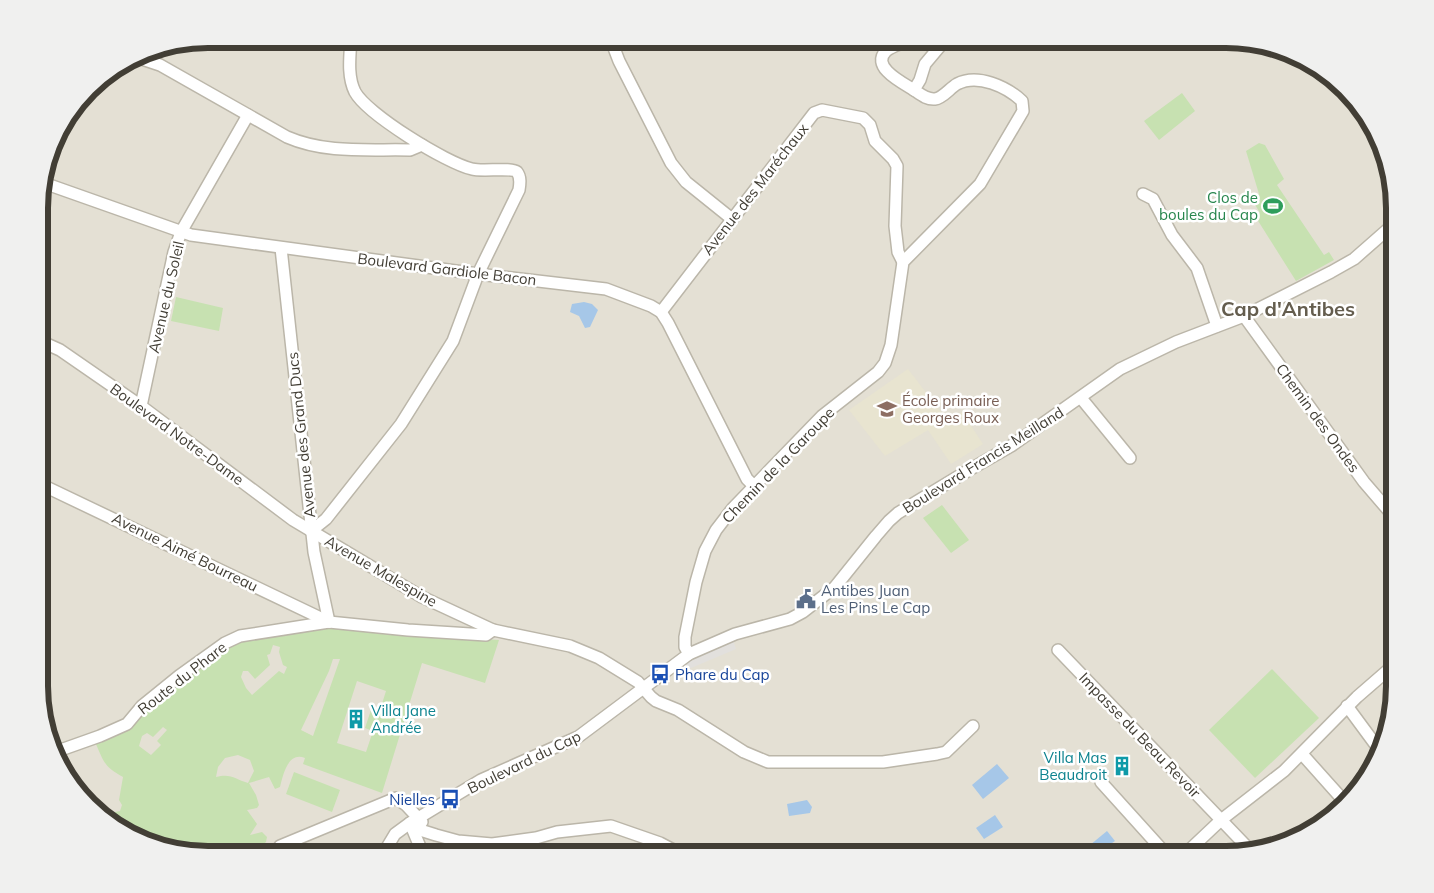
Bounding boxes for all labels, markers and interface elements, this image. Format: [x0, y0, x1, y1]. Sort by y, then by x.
street label: Avenue des Maréchaux [698, 119, 812, 259]
place label: Clos de boules du Cap [1159, 188, 1258, 224]
sports icon: Clos de boules du Cap [1262, 195, 1284, 217]
street label: Avenue du Soleil [144, 239, 188, 355]
street label: Boulevard Gardiole Bacon [356, 249, 538, 289]
district label: Cap d'Antibes [1221, 296, 1355, 321]
street label: Avenue des Grand Ducs [283, 351, 319, 519]
street label: Chemin des Ondes [1272, 360, 1364, 476]
street label: Boulevard Notre-Dame [106, 379, 248, 489]
place label: École primaire Georges Roux [902, 391, 1000, 427]
school or university icon: École primaire Georges Roux [876, 398, 898, 420]
street label: Chemin de la Garoupe [718, 403, 838, 527]
street label: Boulevard Francis Meilland [899, 403, 1067, 517]
street label: Avenue Aimé Bourreau [109, 508, 261, 596]
street label: Avenue Malespine [321, 531, 441, 611]
place label: Antibes Juan Les Pins Le Cap [821, 581, 930, 617]
public building icon: Antibes Juan Les Pins Le Cap [795, 588, 817, 610]
street label: Route du Phare [134, 637, 230, 719]
bus stop icon: Phare du Cap [649, 663, 671, 685]
place label: Phare du Cap [675, 665, 770, 684]
street label: Impasse du Beau Revoir [1075, 668, 1205, 802]
place label: Villa Jane Andrée [371, 701, 436, 737]
building icon: Villa Jane Andrée [345, 708, 367, 730]
street label: Boulevard du Cap [464, 726, 584, 798]
place label: Villa Mas Beaudroit [1039, 748, 1107, 784]
building icon: Villa Mas Beaudroit [1111, 755, 1133, 777]
bus stop icon: Nielles [439, 788, 461, 810]
place label: Nielles [389, 790, 435, 809]

